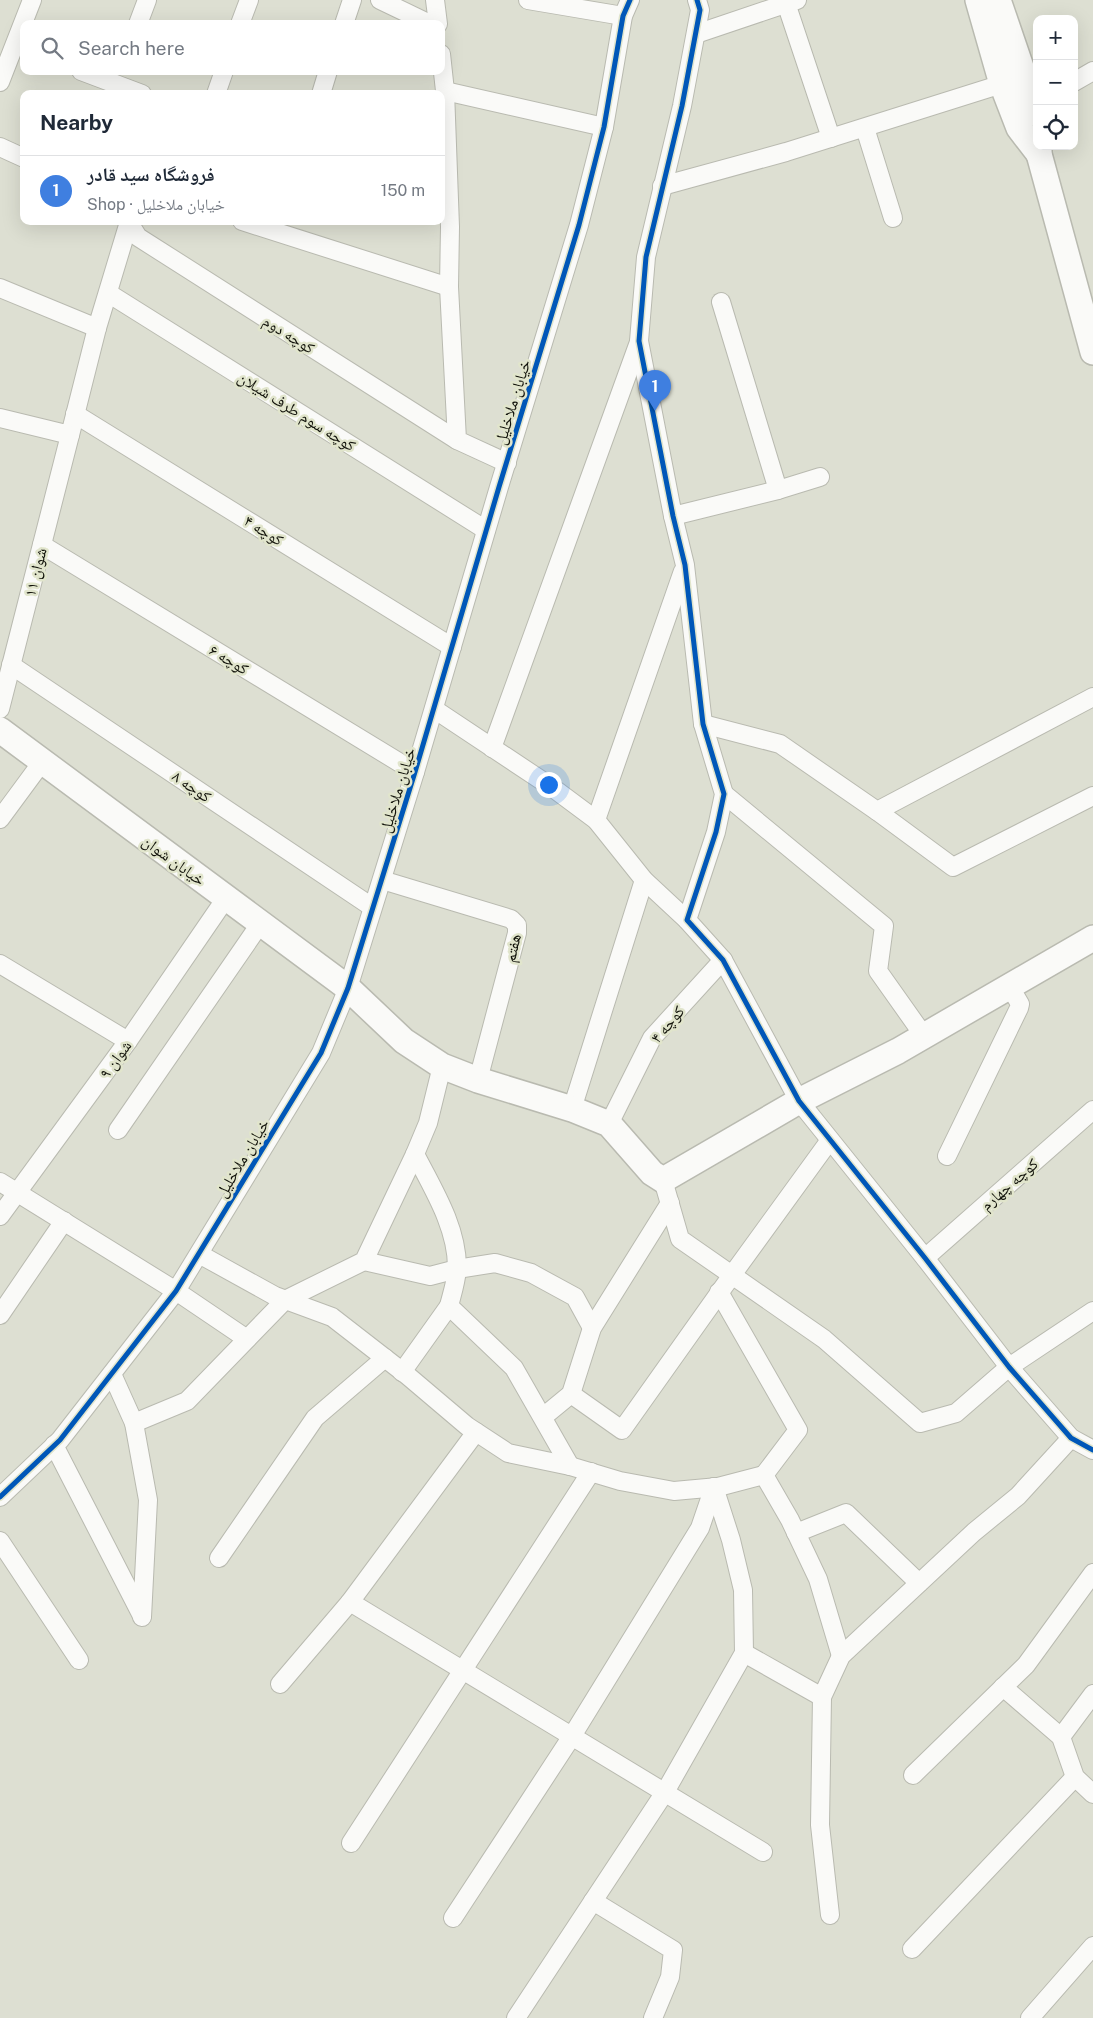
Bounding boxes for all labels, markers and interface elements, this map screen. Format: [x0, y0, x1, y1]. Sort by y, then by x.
map controls [1033, 15, 1078, 150]
button: + [1033, 15, 1078, 60]
search box [20, 20, 445, 75]
icon: search [38, 34, 66, 62]
text: Search here [78, 37, 185, 59]
button: − [1033, 60, 1078, 105]
button: locate [1033, 105, 1078, 150]
text: Nearby [40, 110, 113, 135]
text: فروشگاه سید قادر [87, 163, 215, 185]
text: 1 [53, 181, 59, 200]
text: 150 m [381, 181, 425, 200]
text: Shop · خیابان ملاخلیل [87, 195, 225, 214]
street label: کوچه دوم [259, 311, 318, 359]
street label: خیابان ملاخلیل [491, 357, 535, 447]
street label: کوچه سوم طرف شیلان [234, 368, 359, 456]
pin: 1 [639, 370, 671, 411]
street label: کوچه ۴ [241, 511, 287, 550]
street label: شوان ۱۱ [20, 546, 52, 599]
street label: کوچه ۶ [206, 640, 252, 679]
street label: خیابان ملاخلیل [376, 745, 420, 835]
street label: کوچه ۸ [169, 767, 215, 806]
your location [536, 772, 562, 798]
street label: خیابان شوان [138, 831, 209, 890]
street label: هفتم [500, 932, 526, 964]
street label: کوچه ۴ [646, 1002, 689, 1047]
street label: شوان ۹ [95, 1037, 136, 1083]
street label: خیابان ملاخلیل [212, 1116, 274, 1201]
street label: کوچه چهارم [977, 1154, 1043, 1215]

